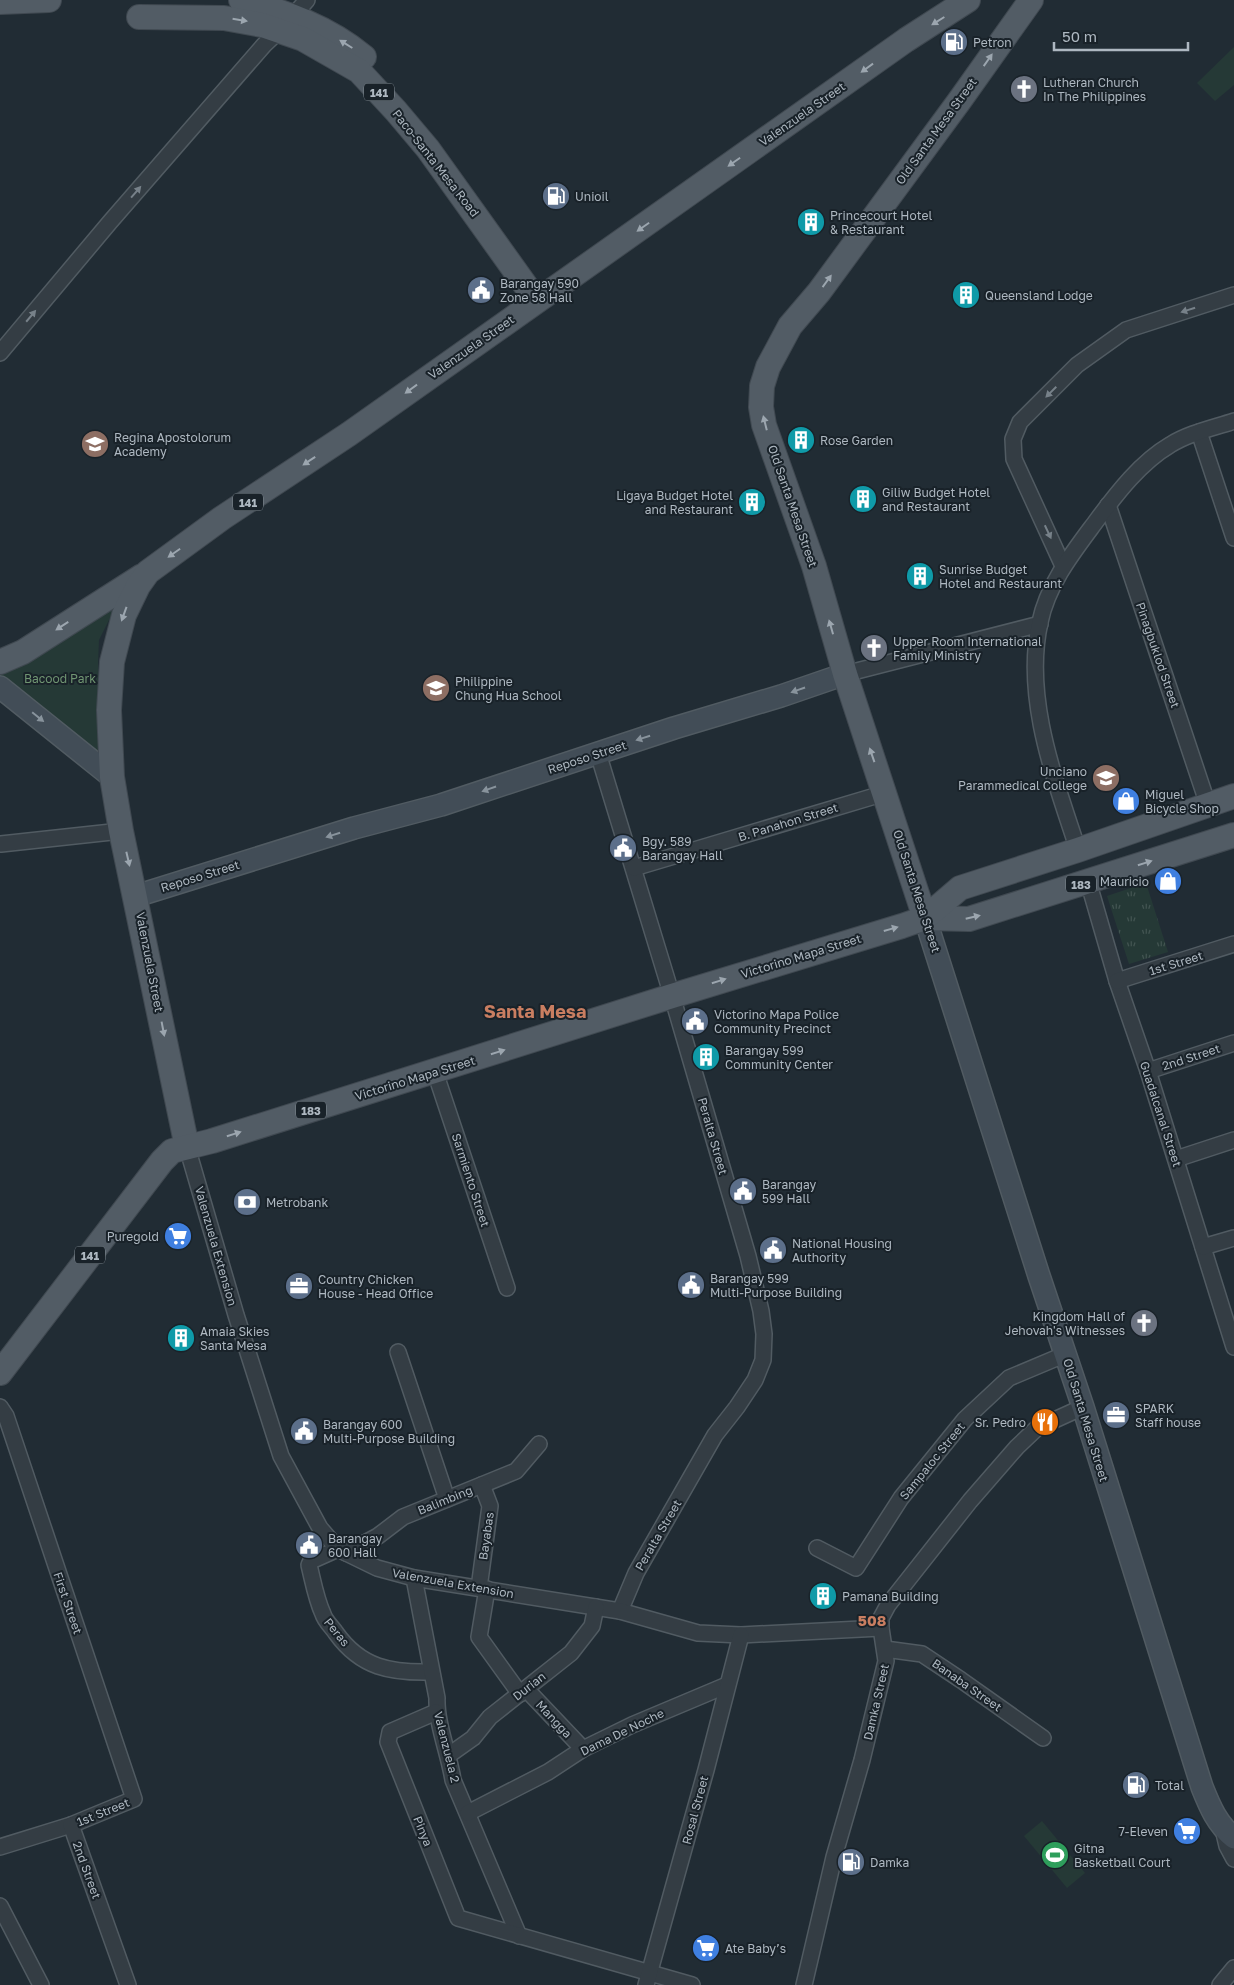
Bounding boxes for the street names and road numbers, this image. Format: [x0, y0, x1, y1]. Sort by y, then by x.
street label: Old Santa Mesa Street [892, 75, 980, 187]
street label: Valenzuela Street [756, 79, 848, 149]
road number: 141 [364, 84, 394, 100]
street label: Paco-Santa Mesa Road [389, 106, 483, 220]
street label: Valenzuela Street [425, 312, 517, 382]
street label: Old Santa Mesa Street [765, 443, 821, 569]
road number: 141 [233, 494, 263, 511]
street label: Pinagbuklod Street [1133, 600, 1183, 710]
street label: Reposo Street [546, 737, 628, 777]
street label: B. Panahon Street [736, 800, 840, 844]
street label: Old Santa Mesa Street [890, 828, 944, 954]
street label: Reposo Street [159, 857, 241, 895]
road number: 183 [1066, 876, 1096, 892]
street label: Valenzuela Street [133, 911, 167, 1014]
street label: Victorino Mapa Street [739, 930, 863, 981]
street label: 1st Street [1147, 948, 1205, 978]
street label: 2nd Street [1160, 1040, 1222, 1073]
street label: Victorino Mapa Street [353, 1052, 477, 1103]
street label: Guadalcanal Street [1137, 1059, 1185, 1169]
street label: Peralta Street [695, 1096, 731, 1177]
road number: 183 [296, 1102, 326, 1118]
street label: Sarmiento Street [449, 1131, 493, 1229]
street label: Valenzuela Extension [192, 1185, 240, 1307]
road number: 141 [75, 1246, 105, 1264]
street label: Old Santa Mesa Street [1060, 1356, 1112, 1484]
street label: Sampaloc Street [896, 1419, 968, 1503]
street label: Balimbing [415, 1482, 475, 1518]
street label: Peralta Street [632, 1497, 685, 1573]
street label: Bayabas [475, 1511, 497, 1561]
street label: Valenzuela Extension [391, 1565, 515, 1601]
street label: First Street [50, 1570, 86, 1636]
street label: Peras [321, 1615, 353, 1649]
street label: Banaba Street [929, 1655, 1005, 1715]
street label: Damka Street [860, 1662, 892, 1742]
street label: Durian [510, 1668, 548, 1704]
street label: Mangga [533, 1697, 575, 1741]
street label: Dama De Noche [578, 1705, 666, 1759]
street label: Valenzuela 2 [431, 1710, 463, 1784]
street label: Rosal Street [679, 1774, 711, 1846]
street label: 1st Street [74, 1795, 132, 1829]
street label: Pinya [410, 1814, 436, 1848]
street label: 2nd Street [70, 1839, 104, 1901]

